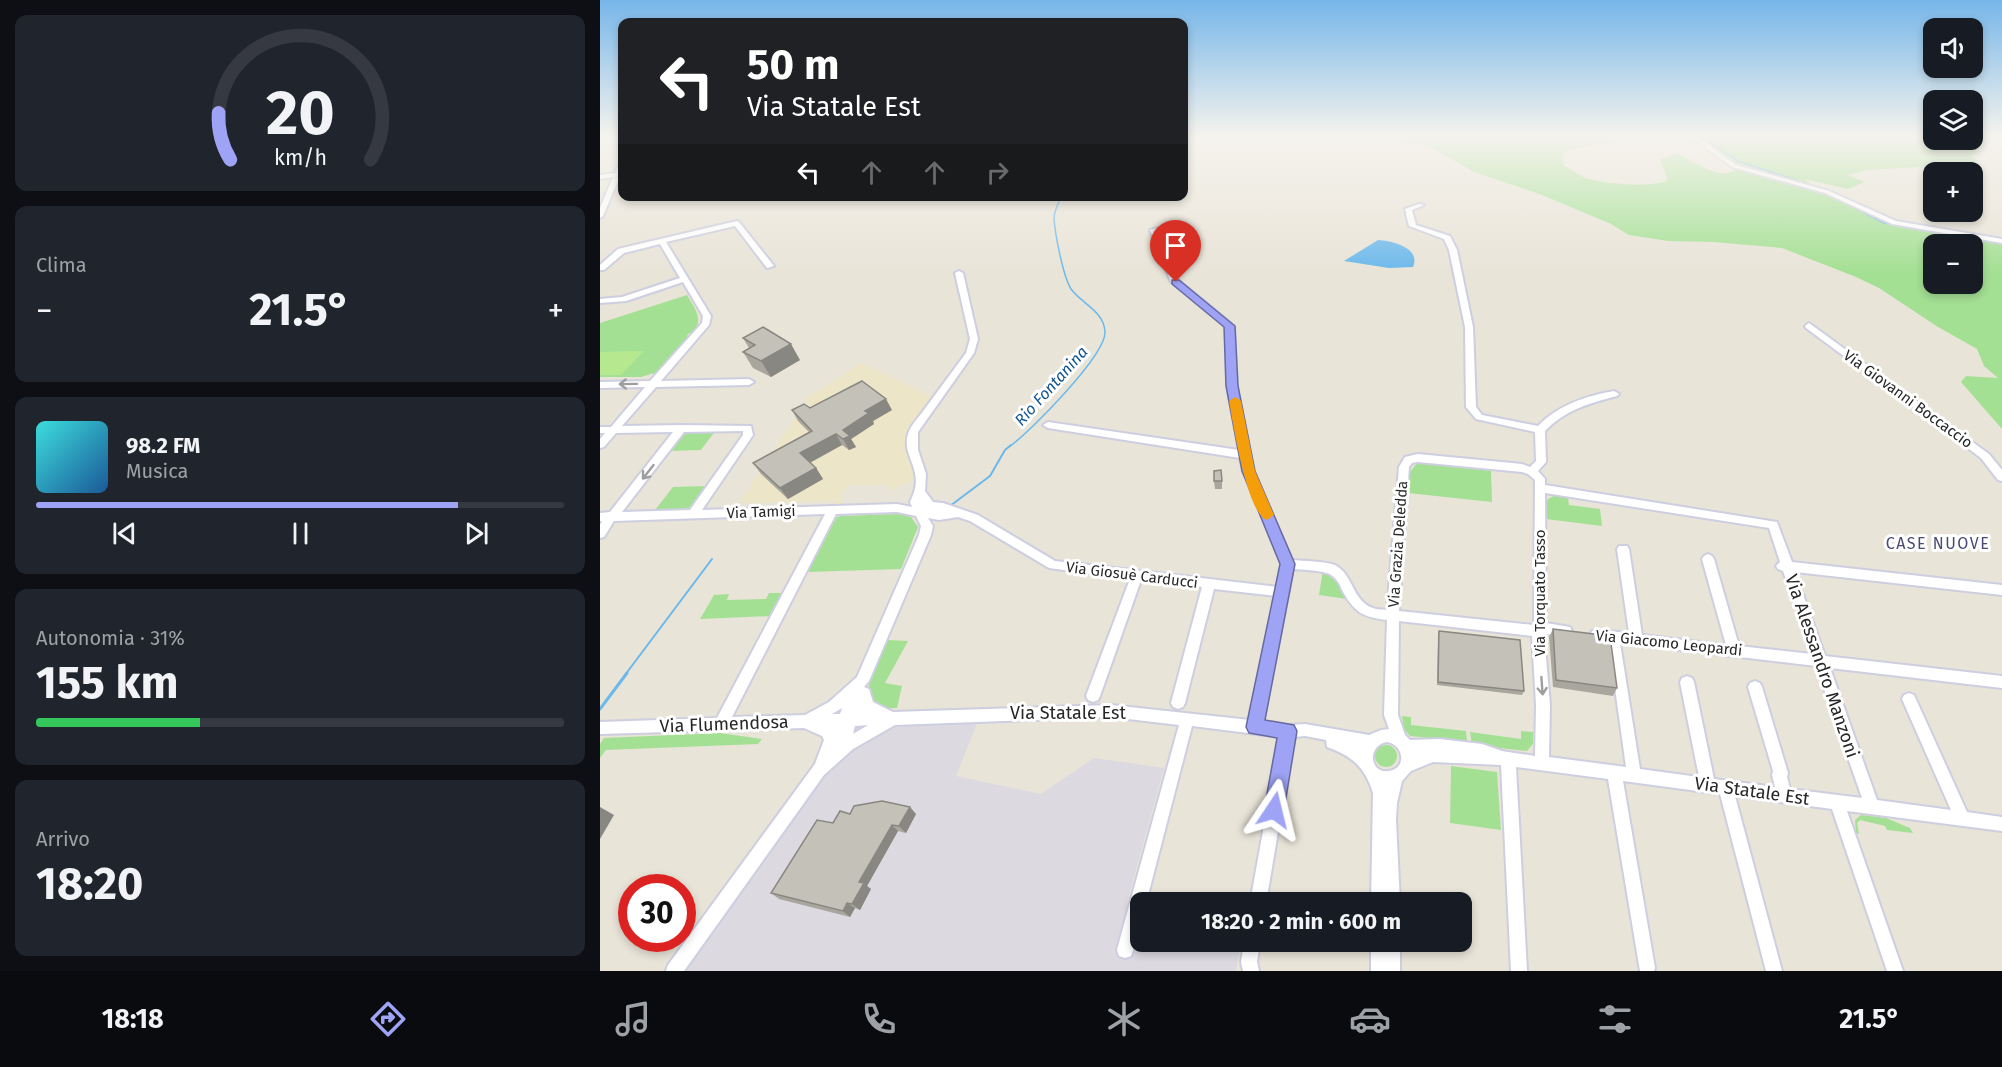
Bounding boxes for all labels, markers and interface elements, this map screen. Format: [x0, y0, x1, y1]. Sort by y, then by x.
map controls [1923, 18, 1983, 294]
button: sound [1923, 18, 1983, 78]
text: 50 m [747, 40, 840, 90]
icon: left [648, 42, 726, 120]
text: 20 [266, 76, 334, 151]
button: layers [1923, 90, 1983, 150]
text: Via Statale Est [747, 91, 921, 123]
text: km/h [273, 145, 327, 171]
icon: left [792, 156, 825, 189]
icon: ahead [855, 156, 888, 189]
icon: ahead [918, 156, 951, 189]
icon: right [981, 156, 1014, 189]
button: + [1923, 162, 1983, 222]
pin [1150, 220, 1201, 282]
icon: arrive [1159, 229, 1192, 262]
button: − [1923, 234, 1983, 294]
text: Clima [36, 253, 87, 277]
text: 21.5° [249, 283, 351, 337]
text: − [36, 291, 53, 331]
text: + [548, 291, 564, 331]
water label: Rio Fontanina [1011, 343, 1091, 429]
street label: Via Giovanni Boccaccio [1840, 346, 1976, 452]
one-way arrow [618, 378, 638, 390]
text: 98.2 FM [126, 432, 200, 459]
text: Musica [126, 459, 188, 483]
one-way arrow [641, 464, 654, 480]
street label: Via Grazia Deledda [1385, 480, 1411, 608]
street label: Via Tamigi [726, 502, 796, 522]
icon: previous [108, 517, 141, 550]
icon: pause [284, 517, 317, 550]
icon: next [460, 517, 493, 550]
street label: Via Torquato Tasso [1531, 529, 1549, 657]
district label: CASE NUOVE [1886, 534, 1990, 553]
street label: Via Giosuè Carducci [1065, 558, 1199, 592]
street label: Via Alessandro Manzoni [1780, 571, 1864, 761]
text: Autonomia · 31% [36, 626, 185, 650]
street label: Via Giacomo Leopardi [1595, 626, 1743, 660]
text: 155 km [36, 656, 178, 710]
one-way arrow [1536, 675, 1547, 695]
street label: Via Statale Est [1010, 702, 1126, 724]
street label: Via Flumendosa [659, 711, 789, 737]
street label: Via Statale Est [1693, 772, 1811, 810]
position arrow [1242, 778, 1306, 842]
text: Arrivo [36, 827, 90, 851]
text: 18:20 [36, 857, 143, 911]
speed limit sign: 30 [618, 874, 696, 952]
text: 18:20 · 2 min · 600 m [1201, 908, 1401, 935]
icon: directions [367, 998, 409, 1040]
icon: music [612, 998, 654, 1040]
icon: phone [858, 998, 900, 1040]
icon: climate [1103, 998, 1145, 1040]
icon: car [1349, 998, 1391, 1040]
icon: filters [1594, 998, 1636, 1040]
text: 18:18 [102, 1003, 164, 1035]
text: 21.5° [1839, 1003, 1900, 1035]

